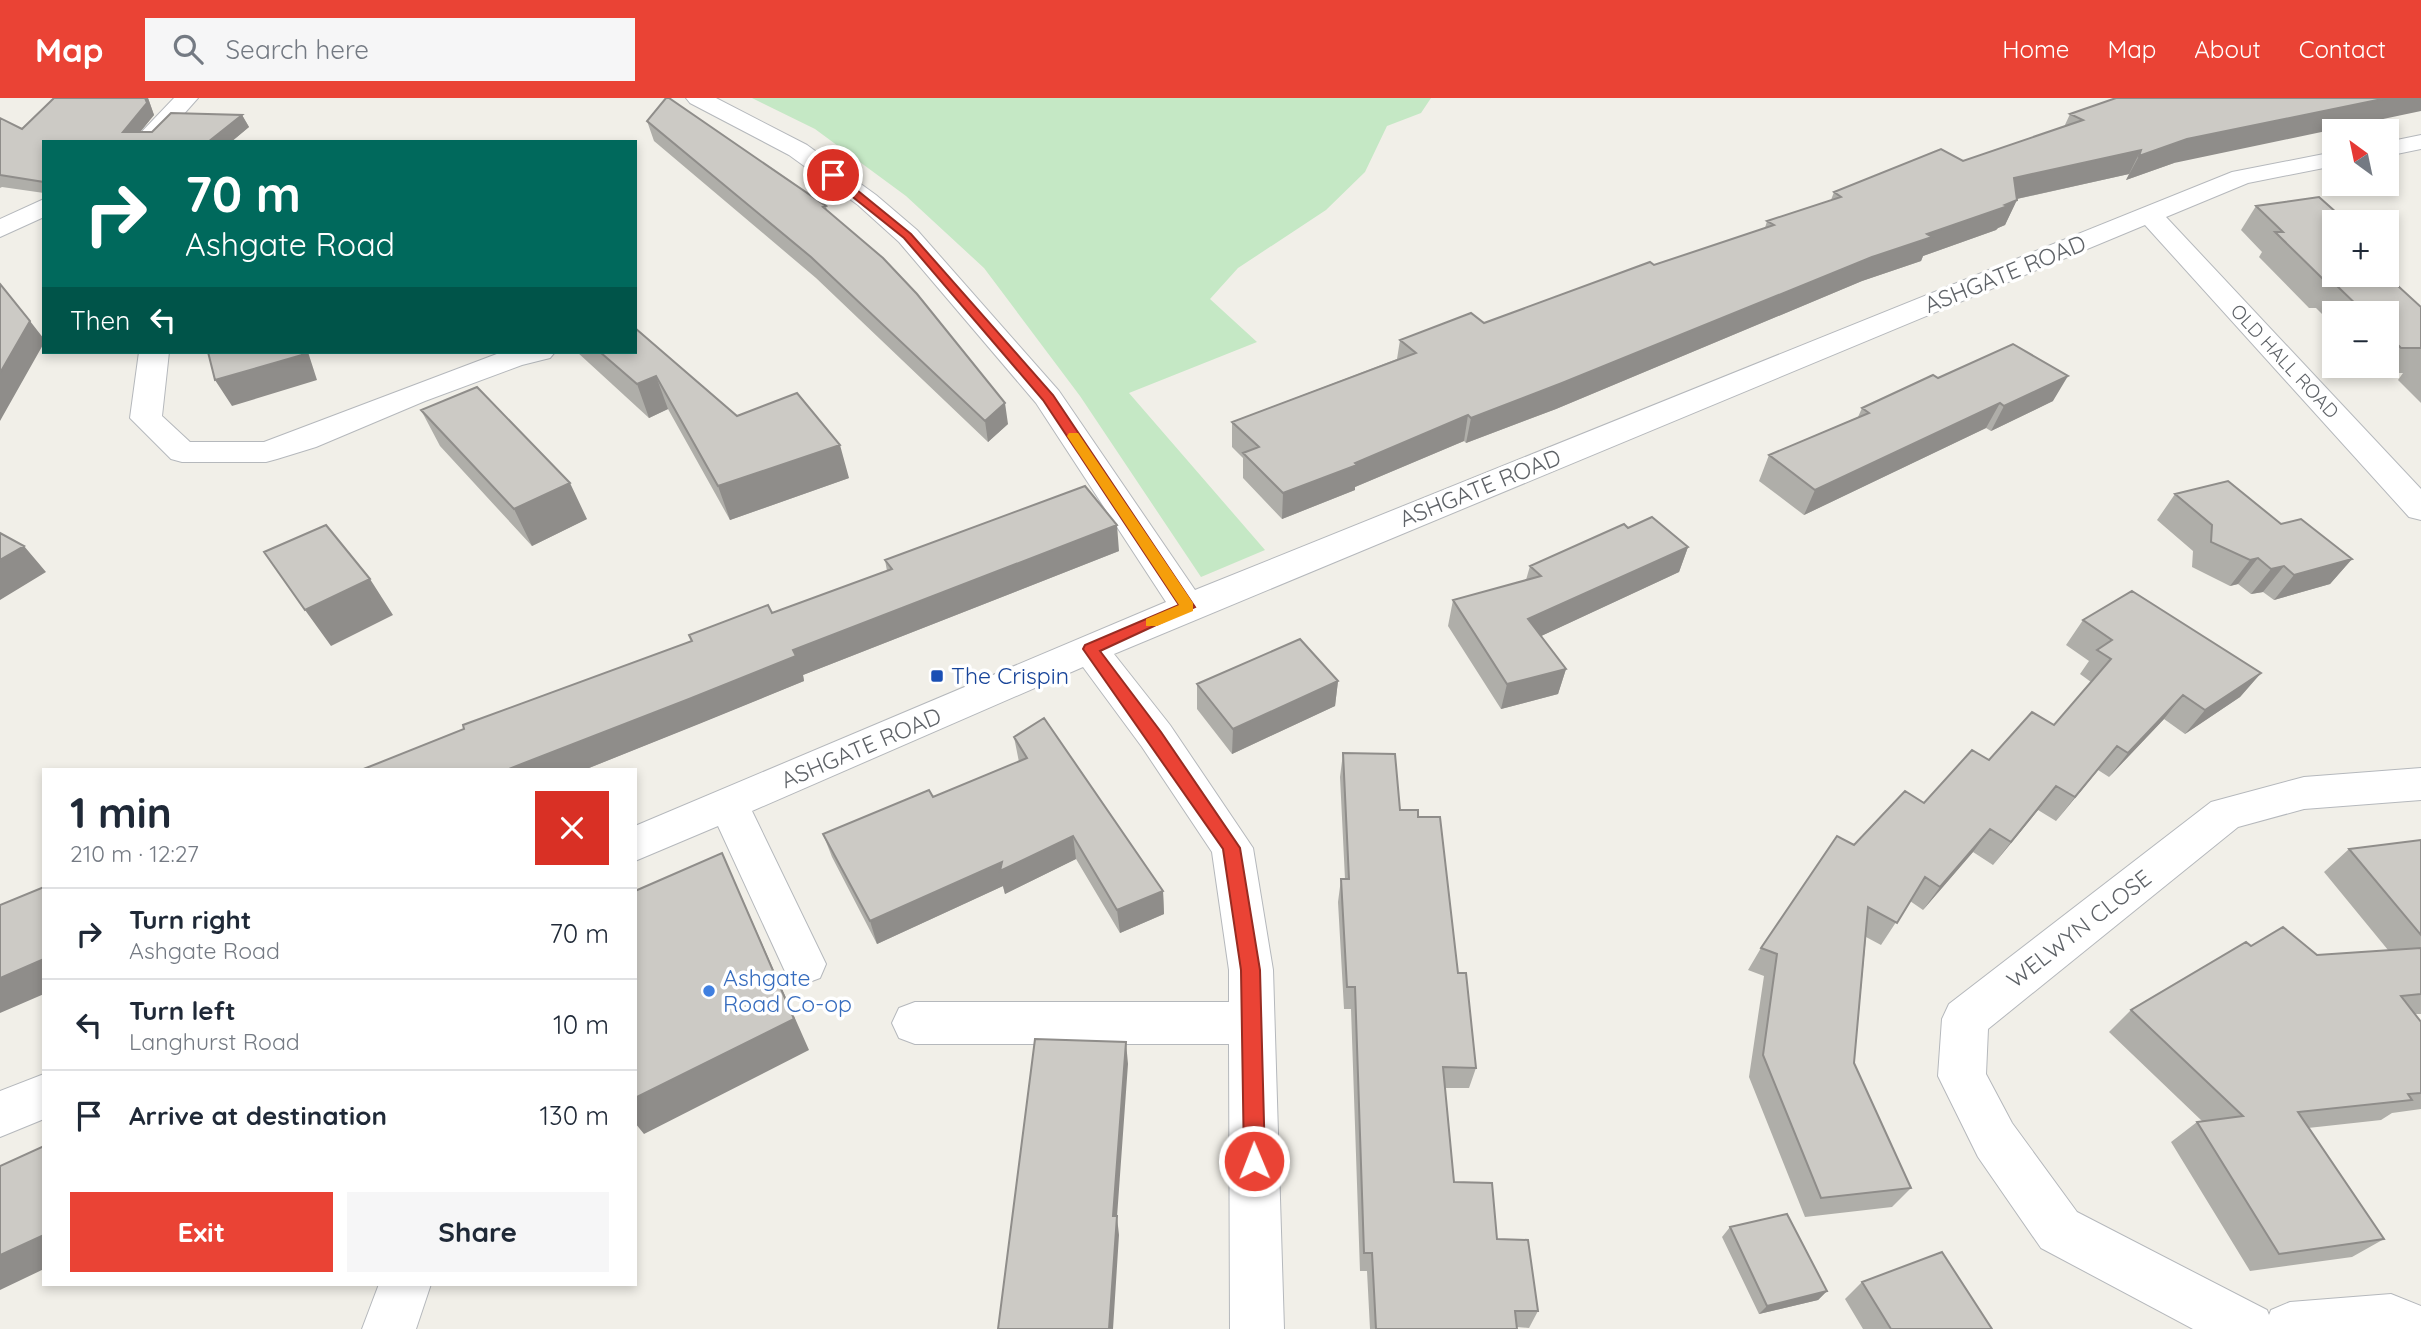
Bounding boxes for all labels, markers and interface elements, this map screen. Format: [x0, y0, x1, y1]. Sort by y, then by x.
search box [145, 18, 635, 81]
text: Map [35, 29, 103, 70]
icon: search [169, 30, 207, 68]
text: Search here [225, 33, 369, 66]
text: Home [2002, 34, 2069, 64]
text: Map [2107, 34, 2156, 64]
text: About [2194, 34, 2261, 64]
text: Contact [2299, 34, 2386, 64]
north arrow [2322, 119, 2399, 196]
map controls [2322, 119, 2399, 378]
pin [803, 145, 863, 205]
icon: arrive [814, 156, 852, 194]
text: 70 m [185, 163, 301, 224]
icon: right [70, 168, 161, 259]
button: + [2322, 210, 2399, 287]
text: Ashgate Road [185, 224, 395, 264]
street label: ASHGATE ROAD [1920, 228, 2090, 319]
street label: OLD HALL ROAD [2226, 299, 2344, 423]
icon: left [144, 301, 182, 339]
button: − [2322, 301, 2399, 378]
text: Then [70, 304, 130, 337]
street label: ASHGATE ROAD [1395, 442, 1565, 533]
place label: The Crispin [951, 661, 1069, 690]
marker: The Crispin [929, 668, 945, 684]
street label: ASHGATE ROAD [776, 701, 945, 794]
text: 1 min [70, 786, 172, 839]
button: close [535, 791, 609, 865]
text: 210 m · 12:27 [70, 839, 199, 868]
street label: WELWYN CLOSE [2001, 863, 2157, 994]
text: Turn right [129, 903, 251, 936]
icon: right [70, 915, 108, 953]
text: 70 m [549, 917, 609, 950]
text: Ashgate Road [129, 936, 280, 965]
place label: Ashgate Road Co-op [723, 963, 852, 1018]
marker: Ashgate Road Co-op [701, 983, 717, 999]
text: Turn left [129, 994, 236, 1027]
icon: left [70, 1006, 108, 1044]
text: 10 m [553, 1008, 609, 1041]
text: Langhurst Road [129, 1027, 300, 1056]
icon: arrive [70, 1097, 108, 1135]
text: Arrive at destination [129, 1099, 387, 1132]
text: 130 m [539, 1099, 609, 1132]
position arrow [1217, 1124, 1291, 1198]
button: Exit [70, 1192, 333, 1272]
button: Share [347, 1192, 609, 1272]

